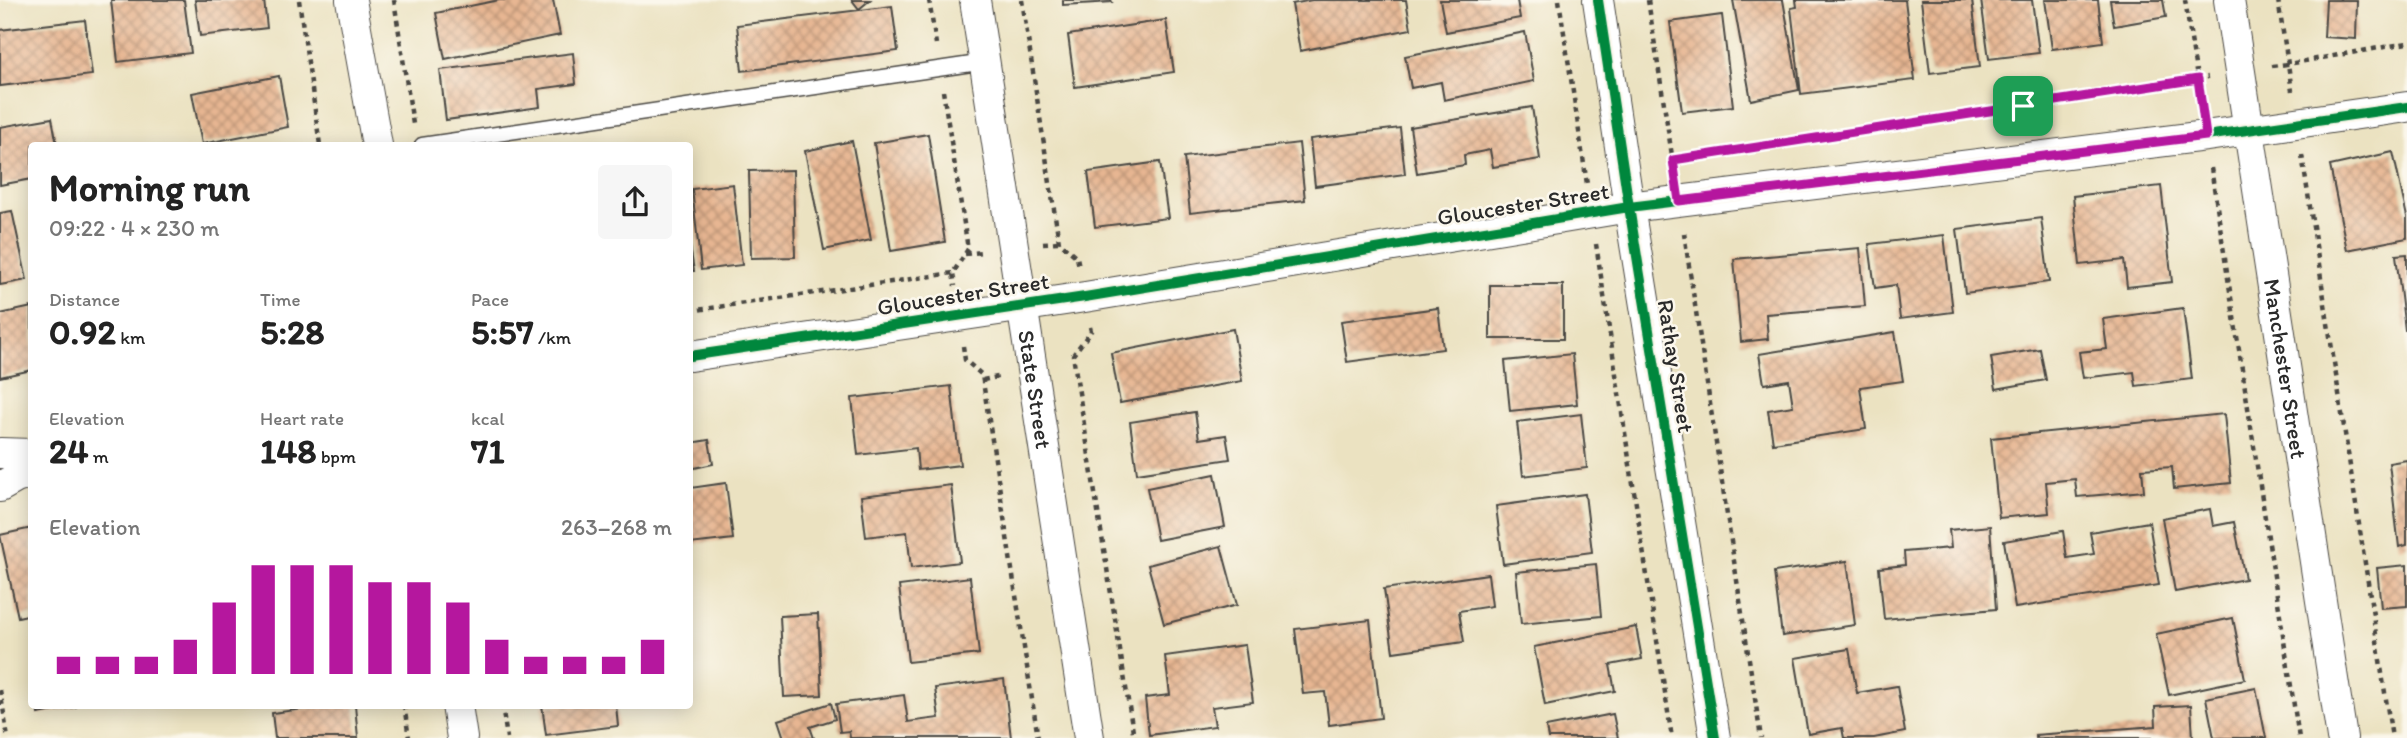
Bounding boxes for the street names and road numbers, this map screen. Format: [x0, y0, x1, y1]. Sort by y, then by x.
street label: Gloucester Street [1435, 177, 1611, 231]
street label: Gloucester Street [875, 267, 1051, 321]
street label: Manchester Street [2258, 277, 2313, 461]
street label: Rathay Street [1652, 297, 1700, 435]
street label: State Street [1012, 328, 1058, 451]

